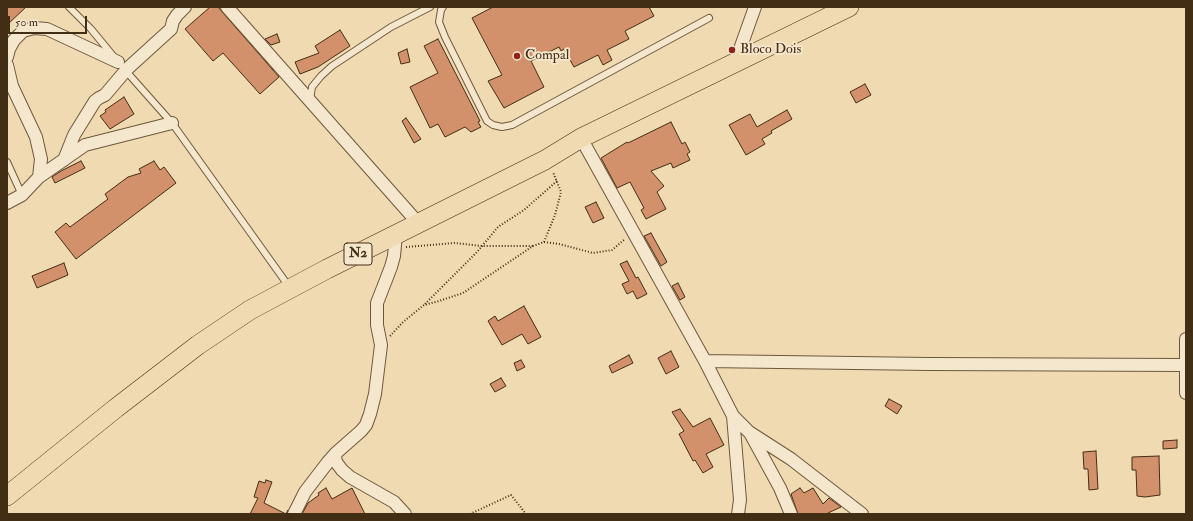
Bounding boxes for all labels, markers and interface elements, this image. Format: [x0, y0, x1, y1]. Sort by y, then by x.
scale bar [10, 8, 89, 34]
text: 50 m [15, 15, 38, 30]
place label: Bloco Dois [740, 42, 801, 58]
marker: Bloco Dois [727, 45, 737, 55]
place label: Compal [525, 48, 569, 64]
marker: Compal [512, 51, 522, 61]
road number: N2 [344, 243, 372, 265]

